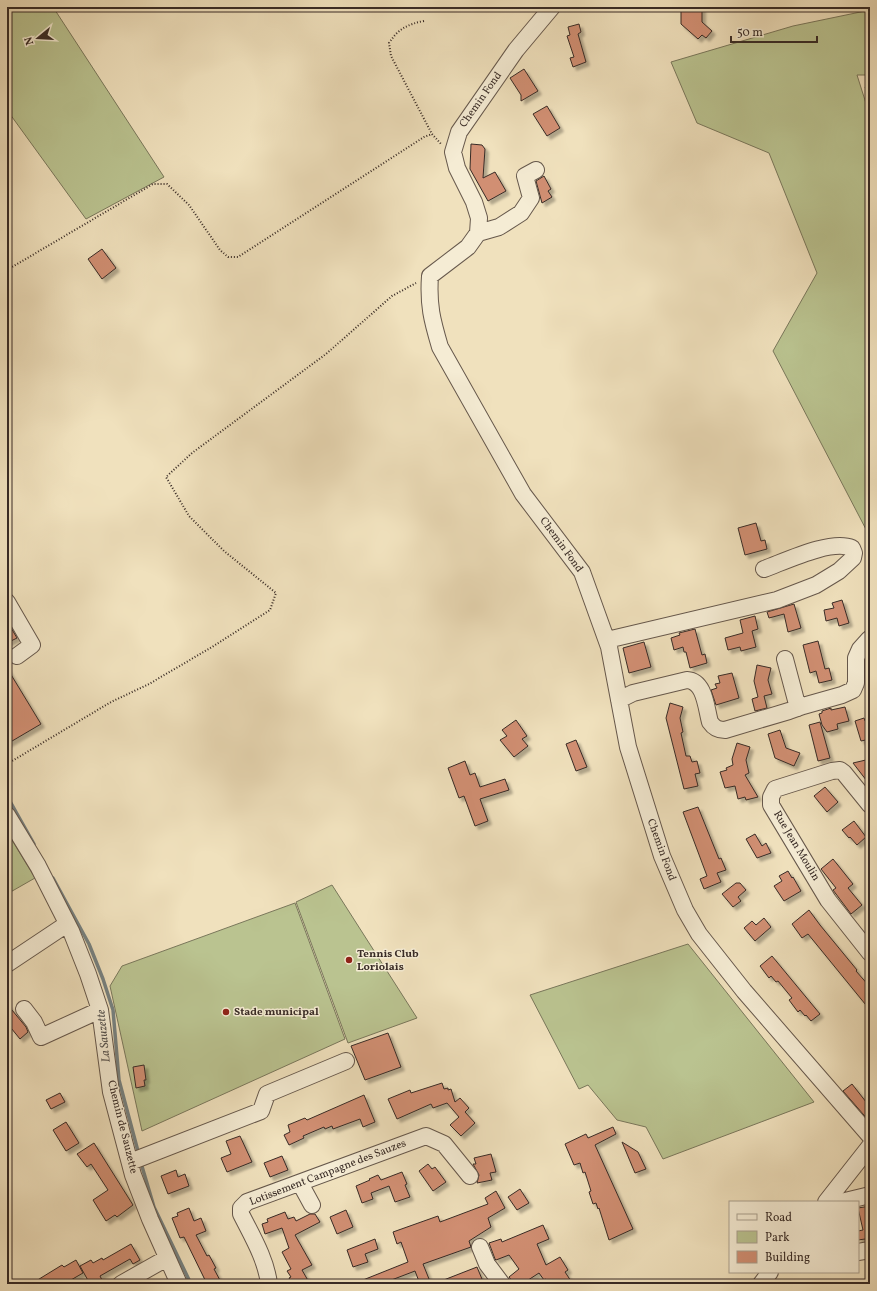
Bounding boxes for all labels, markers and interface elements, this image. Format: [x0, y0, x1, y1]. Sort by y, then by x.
north arrow [18, 18, 58, 58]
scale bar [731, 18, 817, 44]
text: 50 m [737, 25, 763, 41]
text: N [22, 35, 38, 47]
street label: Chemin Fond [456, 69, 506, 131]
street label: Chemin Fond [536, 514, 586, 576]
street label: Rue Jean Moulin [769, 808, 823, 884]
street label: Chemin Fond [643, 817, 679, 883]
place label: Tennis Club Loriolais [357, 947, 419, 975]
marker: Tennis Club Loriolais [344, 955, 354, 965]
place label: Stade municipal [234, 1005, 319, 1020]
marker: Stade municipal [221, 1007, 231, 1017]
water label: La Sauzette [93, 1008, 115, 1063]
street label: Chemin de Sauzette [103, 1079, 141, 1175]
street label: Lotissement Campagne des Sauzes [248, 1136, 409, 1210]
legend [729, 1201, 859, 1273]
text: Road [765, 1210, 792, 1226]
text: Park [765, 1230, 790, 1246]
text: Building [765, 1250, 810, 1266]

